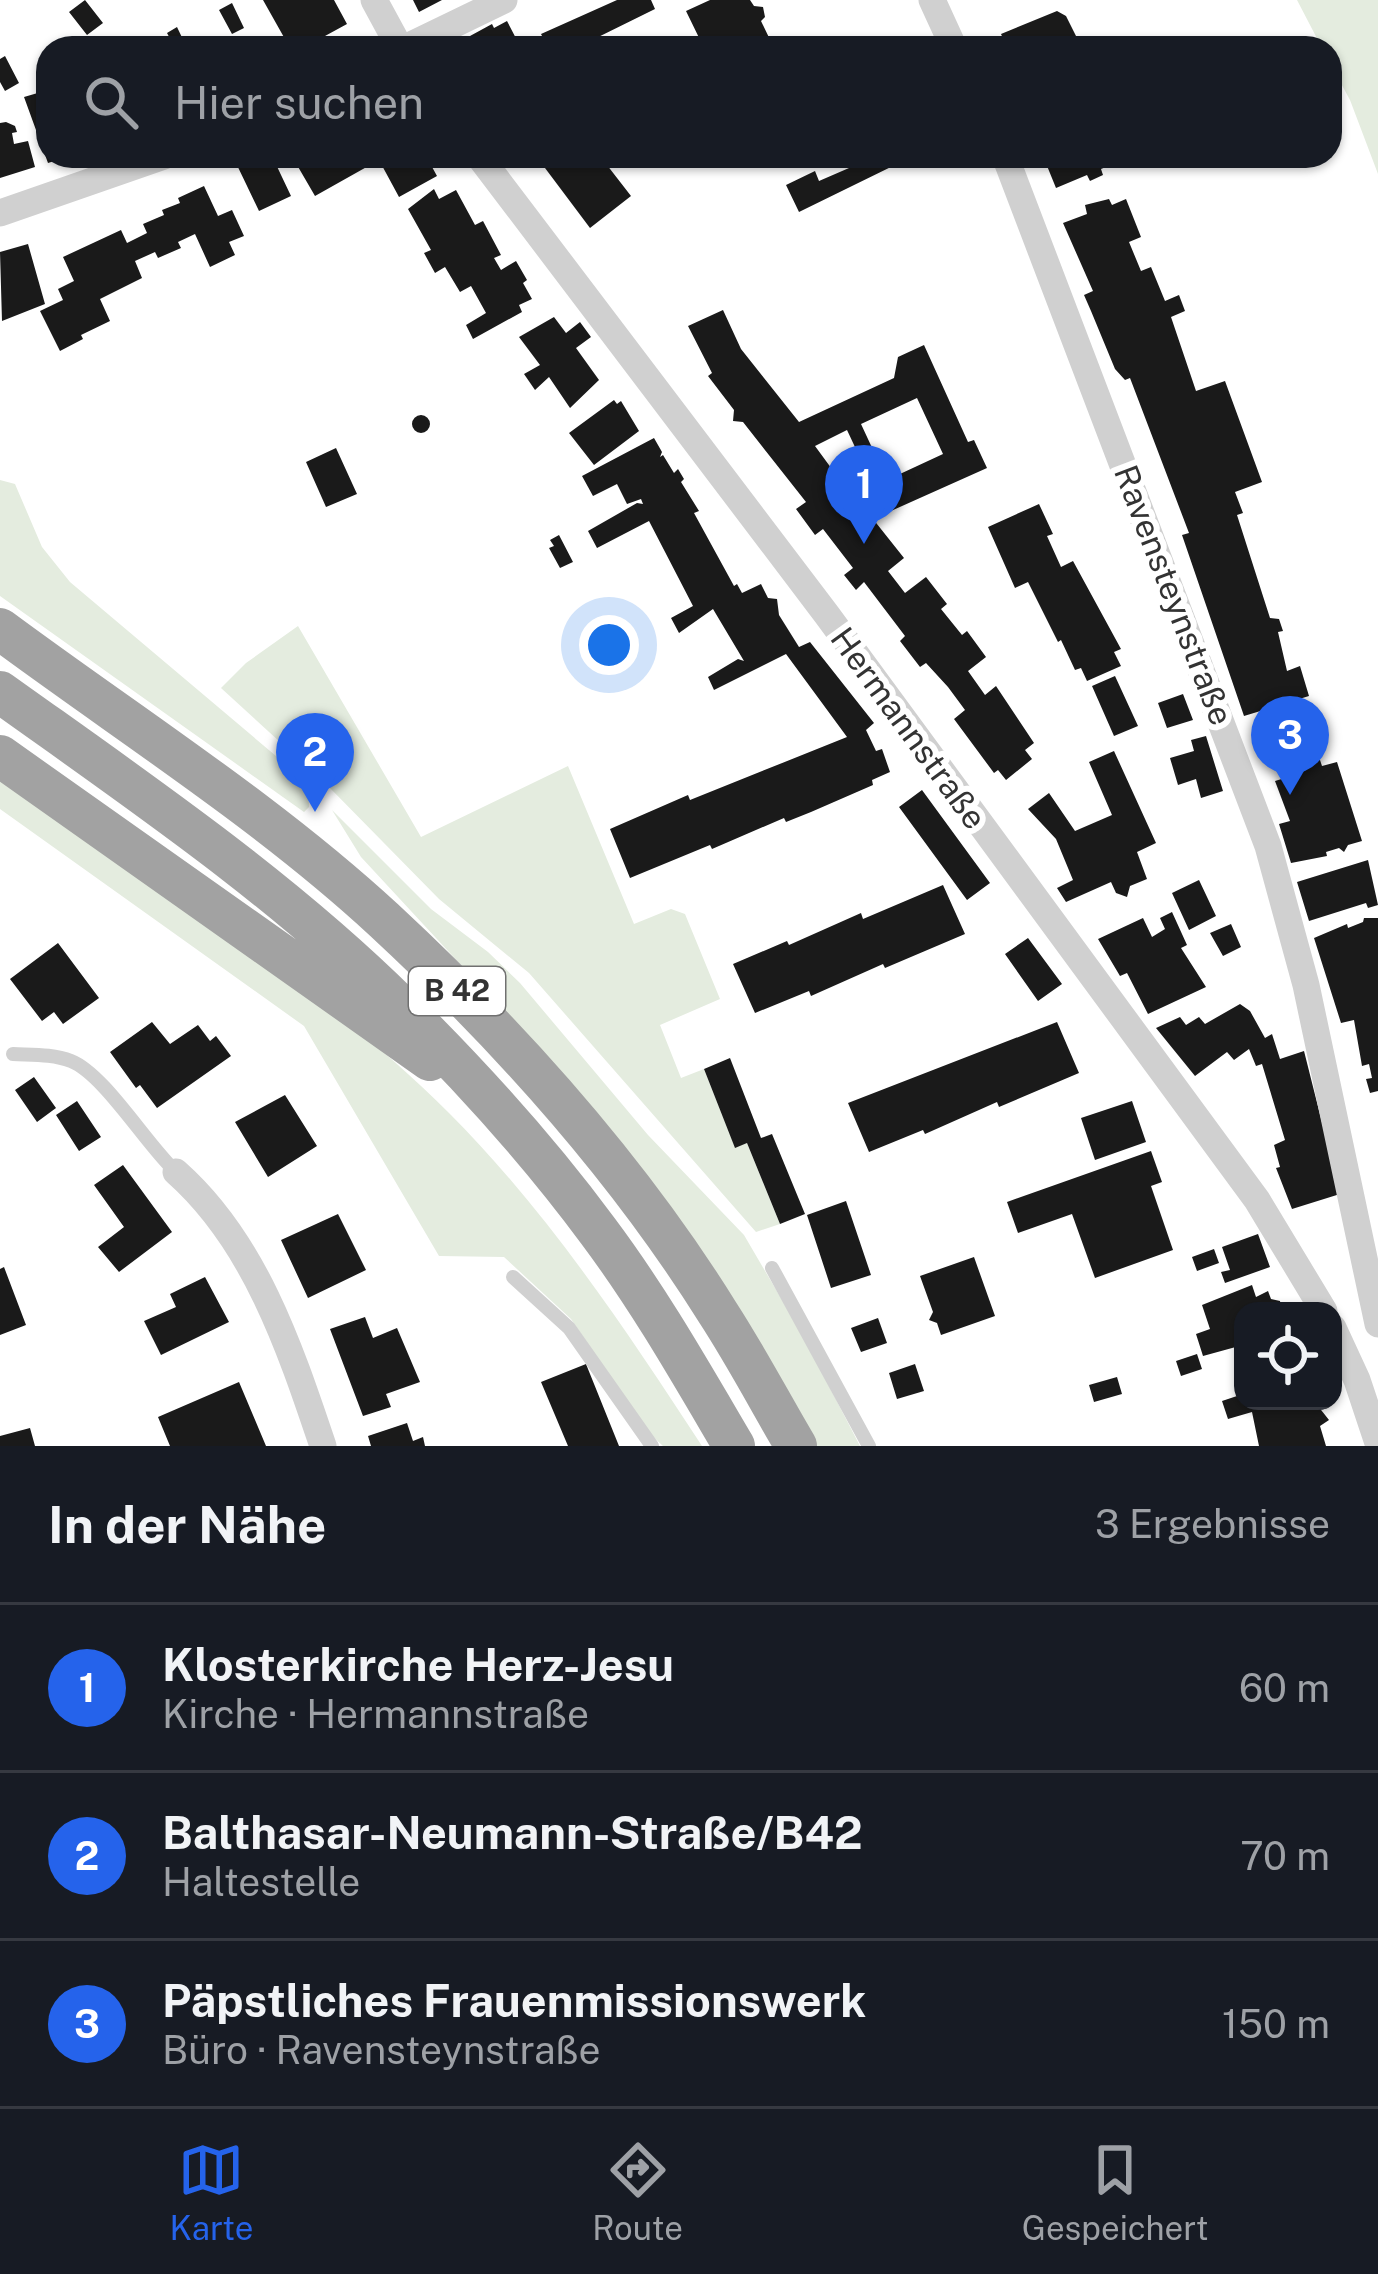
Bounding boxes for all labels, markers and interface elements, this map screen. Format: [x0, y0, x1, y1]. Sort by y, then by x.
search box [36, 36, 1342, 168]
icon: search [78, 69, 144, 135]
text: Hier suchen [174, 76, 424, 129]
pin: 1 [825, 445, 903, 544]
street label: Ravensteynstraße [1107, 460, 1241, 730]
your location [579, 615, 639, 675]
street label: Hermannstraße [823, 620, 995, 836]
pin: 3 [1251, 696, 1329, 795]
pin: 2 [276, 713, 354, 812]
road number: B 42 [409, 967, 505, 1015]
map controls [1234, 1302, 1342, 1410]
button: locate [1234, 1302, 1342, 1410]
text: In der Nähe [48, 1495, 326, 1554]
text: 3 Ergebnisse [1095, 1501, 1330, 1547]
text: Klosterkirche Herz-Jesu [162, 1638, 674, 1691]
text: 1 [79, 1665, 95, 1711]
text: 60 m [1239, 1665, 1330, 1711]
text: Kirche · Hermannstraße [162, 1691, 589, 1737]
text: Balthasar-Neumann-Straße/B42 [162, 1806, 862, 1859]
text: 2 [75, 1833, 99, 1879]
text: 70 m [1240, 1833, 1330, 1879]
text: Haltestelle [162, 1859, 360, 1905]
text: Päpstliches Frauenmissionswerk [162, 1974, 866, 2027]
text: 3 [74, 2001, 100, 2047]
text: 150 m [1222, 2001, 1330, 2047]
text: Büro · Ravensteynstraße [162, 2027, 601, 2073]
tab: Karte [169, 2137, 253, 2247]
tab: Route [592, 2137, 683, 2247]
tab: Gespeichert [1022, 2137, 1209, 2247]

